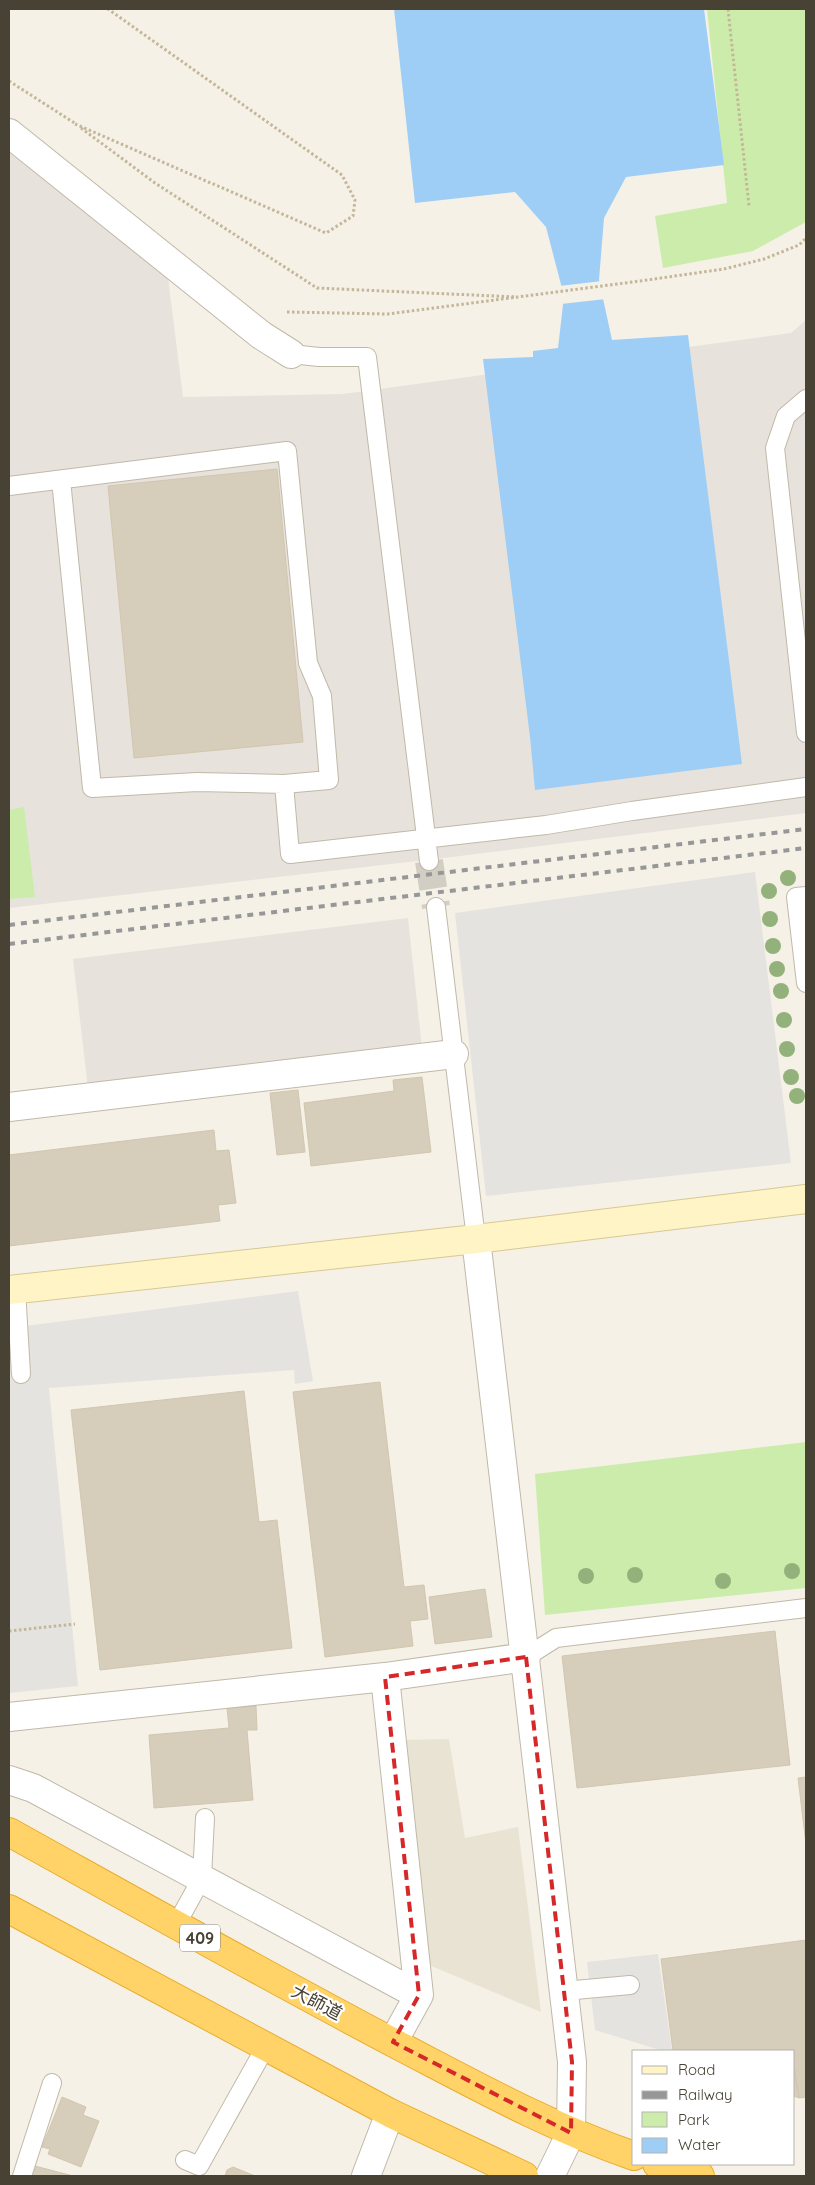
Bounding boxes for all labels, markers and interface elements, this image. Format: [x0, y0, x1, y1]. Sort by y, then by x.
road number: 409 [180, 1925, 220, 1952]
street label: 大師道 [288, 1979, 346, 2025]
legend [632, 2050, 795, 2165]
text: Road [678, 2060, 715, 2079]
text: Railway [678, 2085, 733, 2104]
text: Park [678, 2110, 710, 2129]
text: Water [678, 2135, 721, 2154]

